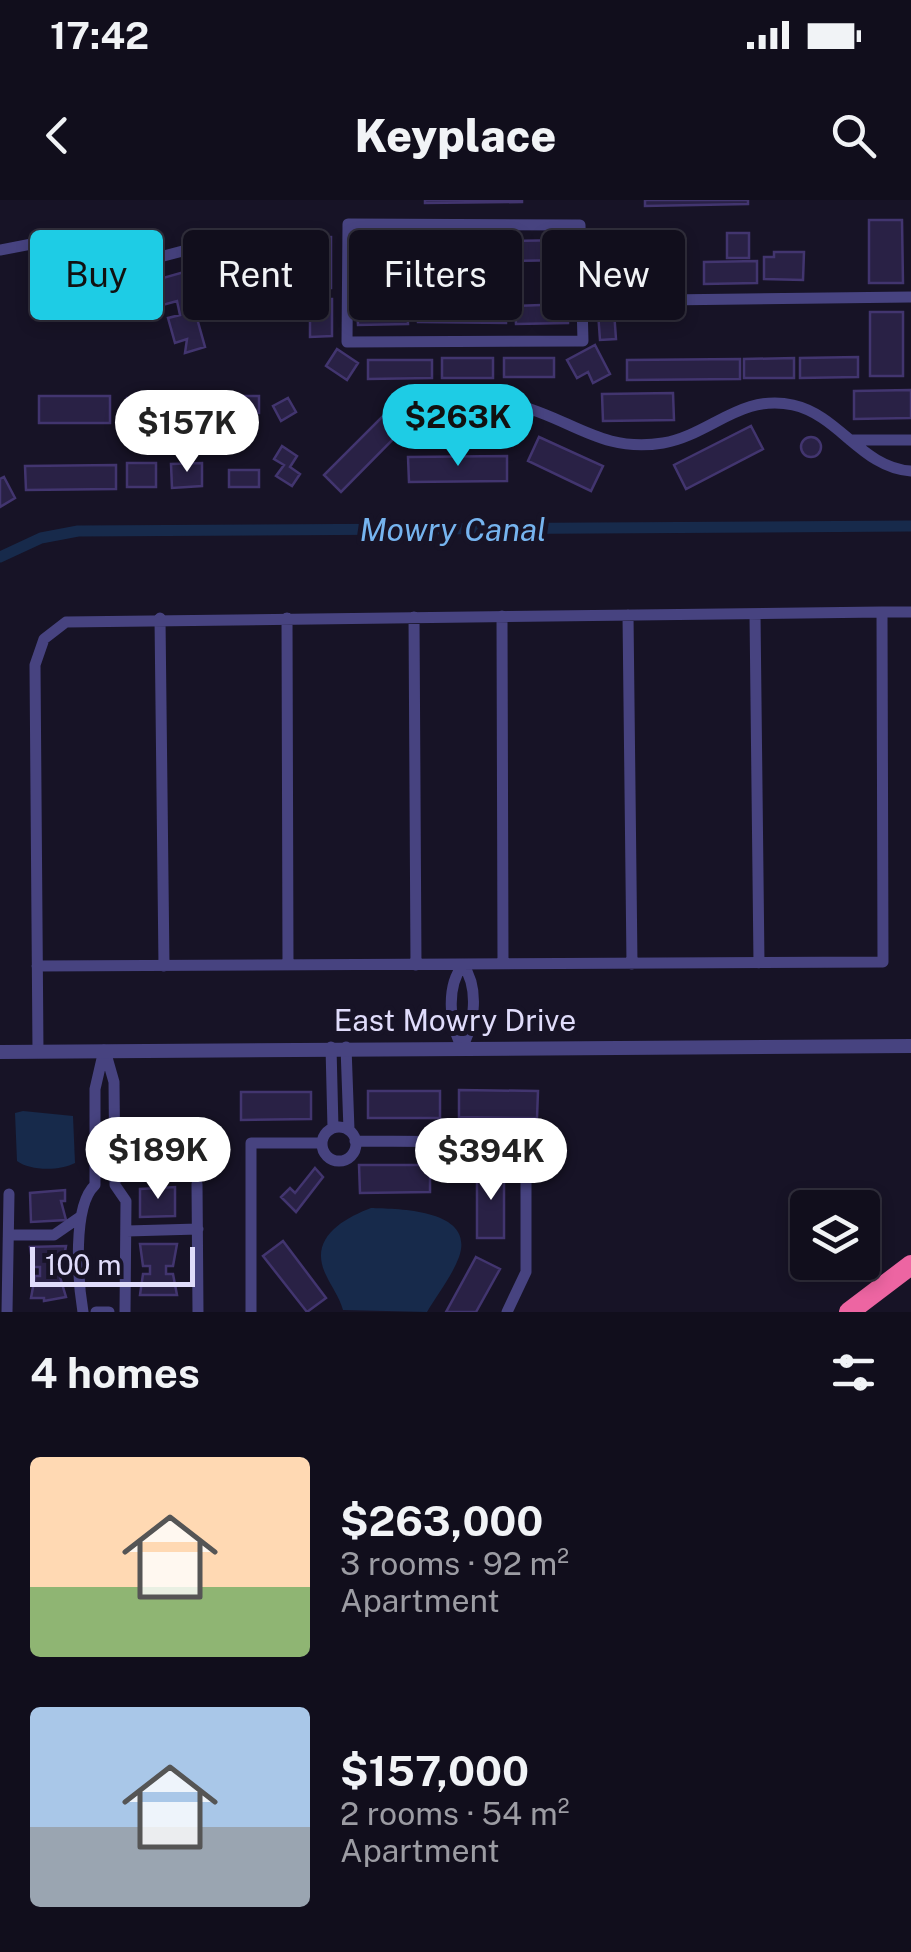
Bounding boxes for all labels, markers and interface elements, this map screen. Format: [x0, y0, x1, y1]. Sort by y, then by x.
text: 17:42 [50, 13, 149, 58]
icon: back [30, 108, 85, 163]
icon: search [826, 108, 881, 163]
text: Keyplace [355, 109, 556, 162]
chip: Buy [30, 230, 163, 320]
chip: Rent [183, 230, 329, 320]
chip: Filters [349, 230, 522, 320]
chip: New [542, 230, 685, 320]
pin: $263K [388, 384, 528, 469]
pin: $157K [117, 390, 257, 475]
text: $263K [404, 398, 512, 435]
text: $157K [137, 404, 237, 441]
water label: Mowry Canal [360, 511, 546, 548]
street label: East Mowry Drive [334, 1002, 576, 1038]
pin: $189K [88, 1117, 228, 1202]
pin: $394K [421, 1118, 561, 1203]
text: $189K [108, 1131, 208, 1168]
text: $394K [437, 1132, 545, 1169]
map controls [790, 1190, 880, 1280]
button: layers [790, 1190, 880, 1280]
scale bar [30, 1242, 195, 1286]
text: 100 m [45, 1248, 122, 1281]
icon: filters [826, 1345, 881, 1400]
text: 4 homes [30, 1348, 200, 1397]
text: $263,000 [340, 1496, 543, 1545]
icon: home [110, 1497, 230, 1617]
text: 3 rooms · 92 m² [340, 1545, 569, 1582]
text: Apartment [340, 1582, 500, 1619]
text: $157,000 [340, 1746, 529, 1795]
icon: home [110, 1747, 230, 1867]
text: 2 rooms · 54 m² [340, 1795, 569, 1832]
text: Apartment [340, 1832, 500, 1869]

